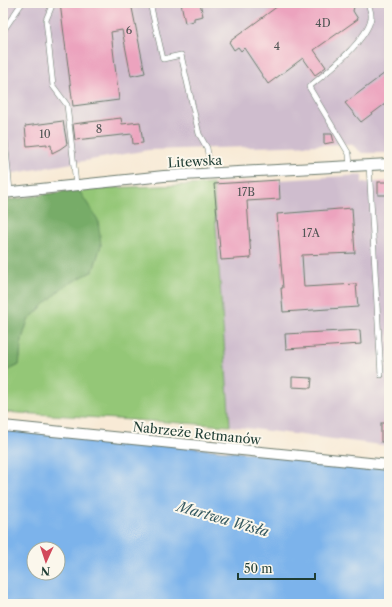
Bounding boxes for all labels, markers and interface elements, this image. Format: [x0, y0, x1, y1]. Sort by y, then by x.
house number: 4D [315, 16, 331, 30]
house number: 6 [126, 23, 133, 37]
house number: 4 [274, 39, 280, 53]
house number: 8 [96, 122, 102, 136]
house number: 10 [39, 127, 51, 141]
street label: Litewska [167, 152, 223, 170]
house number: 17B [237, 185, 255, 199]
house number: 17A [302, 226, 321, 240]
street label: Nabrzeże Retmanów [132, 418, 262, 448]
water label: Martwa Wisła [173, 497, 272, 541]
north arrow [26, 541, 66, 581]
scale bar [238, 555, 315, 581]
text: 50 m [244, 561, 273, 576]
text: N [40, 564, 51, 578]

